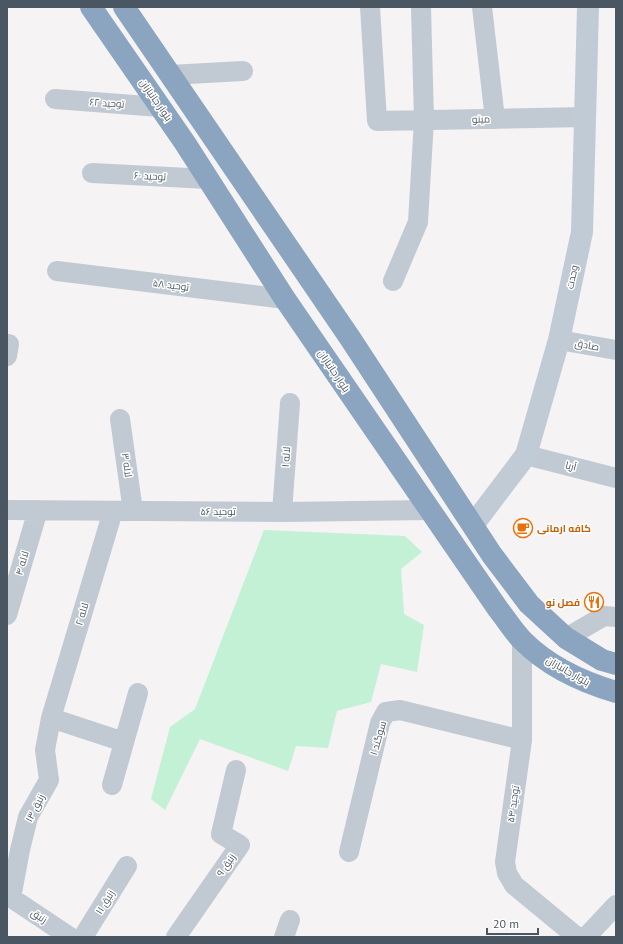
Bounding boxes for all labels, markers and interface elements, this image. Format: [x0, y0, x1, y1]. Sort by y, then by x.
street label: بلوار جانبازان [137, 76, 175, 124]
street label: توحید ۶۲ [89, 95, 125, 111]
street label: مینو [472, 112, 490, 126]
street label: توحید ۶۰ [134, 169, 167, 183]
street label: وحدت [563, 264, 581, 290]
street label: توحید ۵۸ [152, 276, 190, 294]
street label: صادق [574, 336, 600, 354]
street label: بلوار جانبازان [315, 347, 353, 395]
street label: لاله ۱ [279, 446, 293, 468]
street label: لاله ۳ [119, 452, 135, 478]
street label: آریا [564, 458, 578, 474]
street label: توحید ۵۶ [200, 505, 236, 518]
cafe icon: کافه ارمانی [512, 517, 534, 539]
place label: کافه ارمانی [537, 522, 591, 535]
street label: لاله ۴ [12, 550, 32, 576]
restaurant icon: فصل نو [583, 591, 605, 613]
place label: فصل نو [546, 596, 580, 609]
street label: لاله ۲ [72, 601, 92, 627]
street label: بلوار جانبازان [544, 653, 592, 689]
street label: سوگند ۱ [367, 719, 389, 757]
street label: توحید ۵۴ [504, 784, 522, 823]
street label: زنبق ۱۳ [22, 792, 48, 824]
street label: زنبق ۹ [213, 851, 239, 879]
street label: زنبق ۱۱ [93, 888, 117, 916]
street label: زنبق [28, 906, 50, 926]
scale bar [487, 910, 538, 936]
text: 20 m [493, 916, 519, 931]

